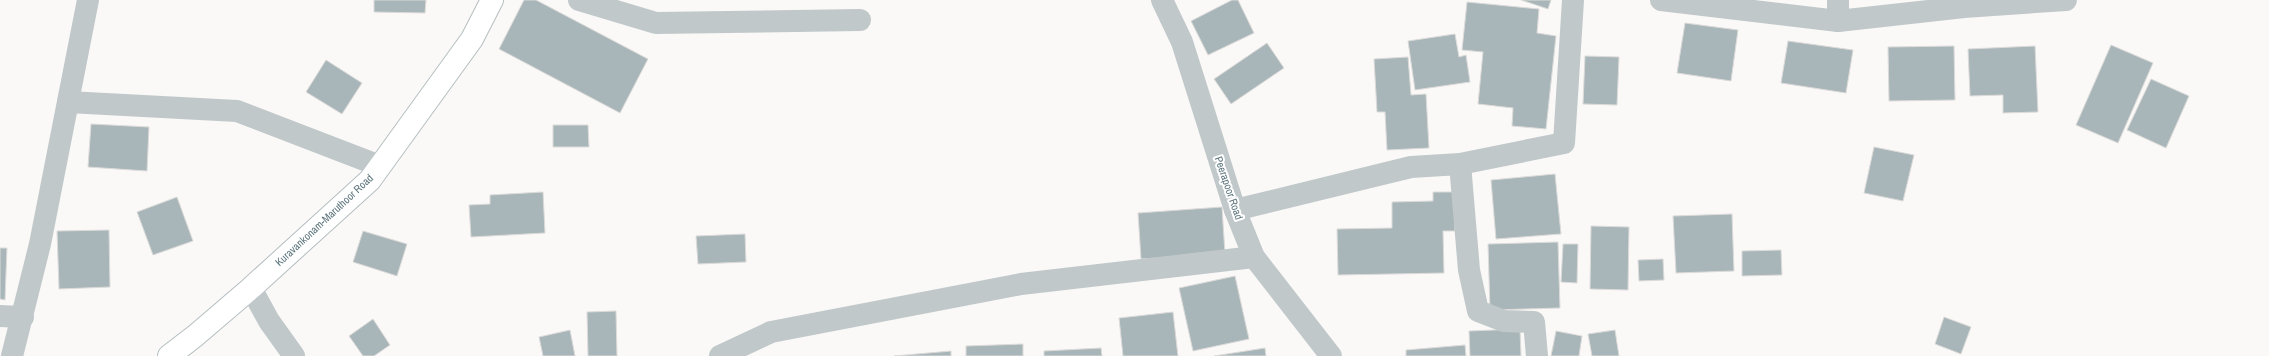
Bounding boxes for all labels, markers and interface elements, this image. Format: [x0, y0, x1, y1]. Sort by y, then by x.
street label: Peerapoor Road [1212, 154, 1246, 222]
street label: Kuravankonam-Maruthoor Road [272, 171, 376, 269]

